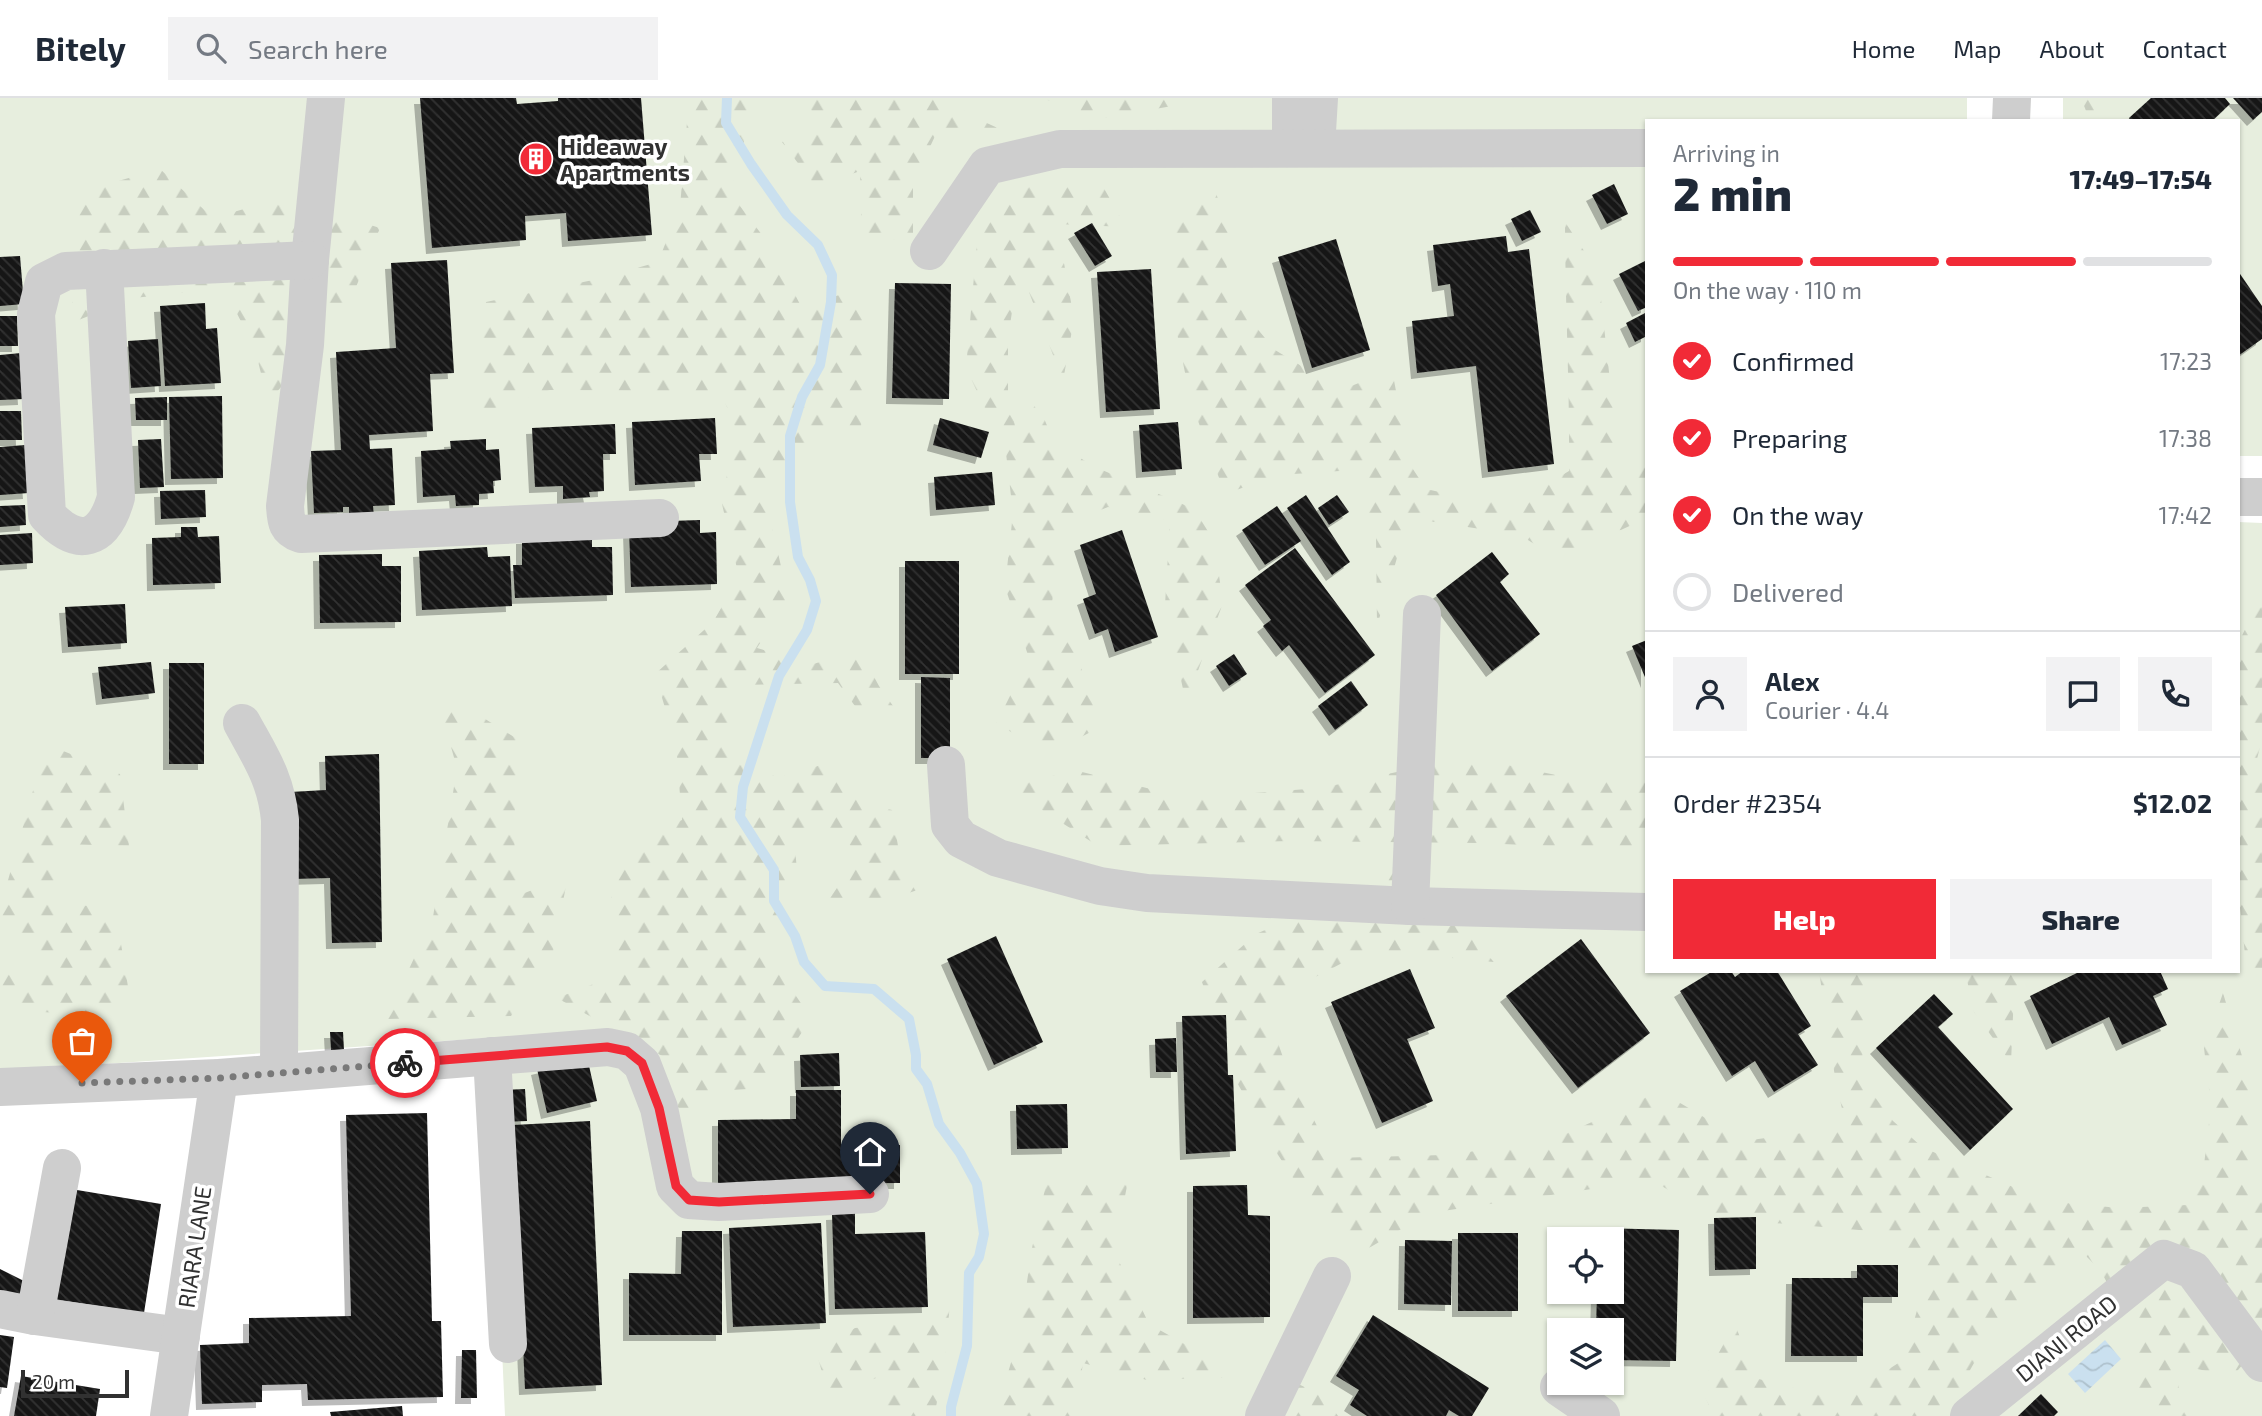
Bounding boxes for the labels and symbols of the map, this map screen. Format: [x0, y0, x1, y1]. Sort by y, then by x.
place label: Hideaway Apartments [560, 132, 690, 186]
building icon: Hideaway Apartments [517, 140, 555, 178]
pin [52, 1011, 112, 1083]
courier [370, 1028, 440, 1098]
pin [840, 1122, 900, 1194]
street label: RIARA LANE [172, 1184, 216, 1310]
street label: DIANI ROAD [2010, 1289, 2122, 1387]
scale bar [21, 1367, 130, 1399]

